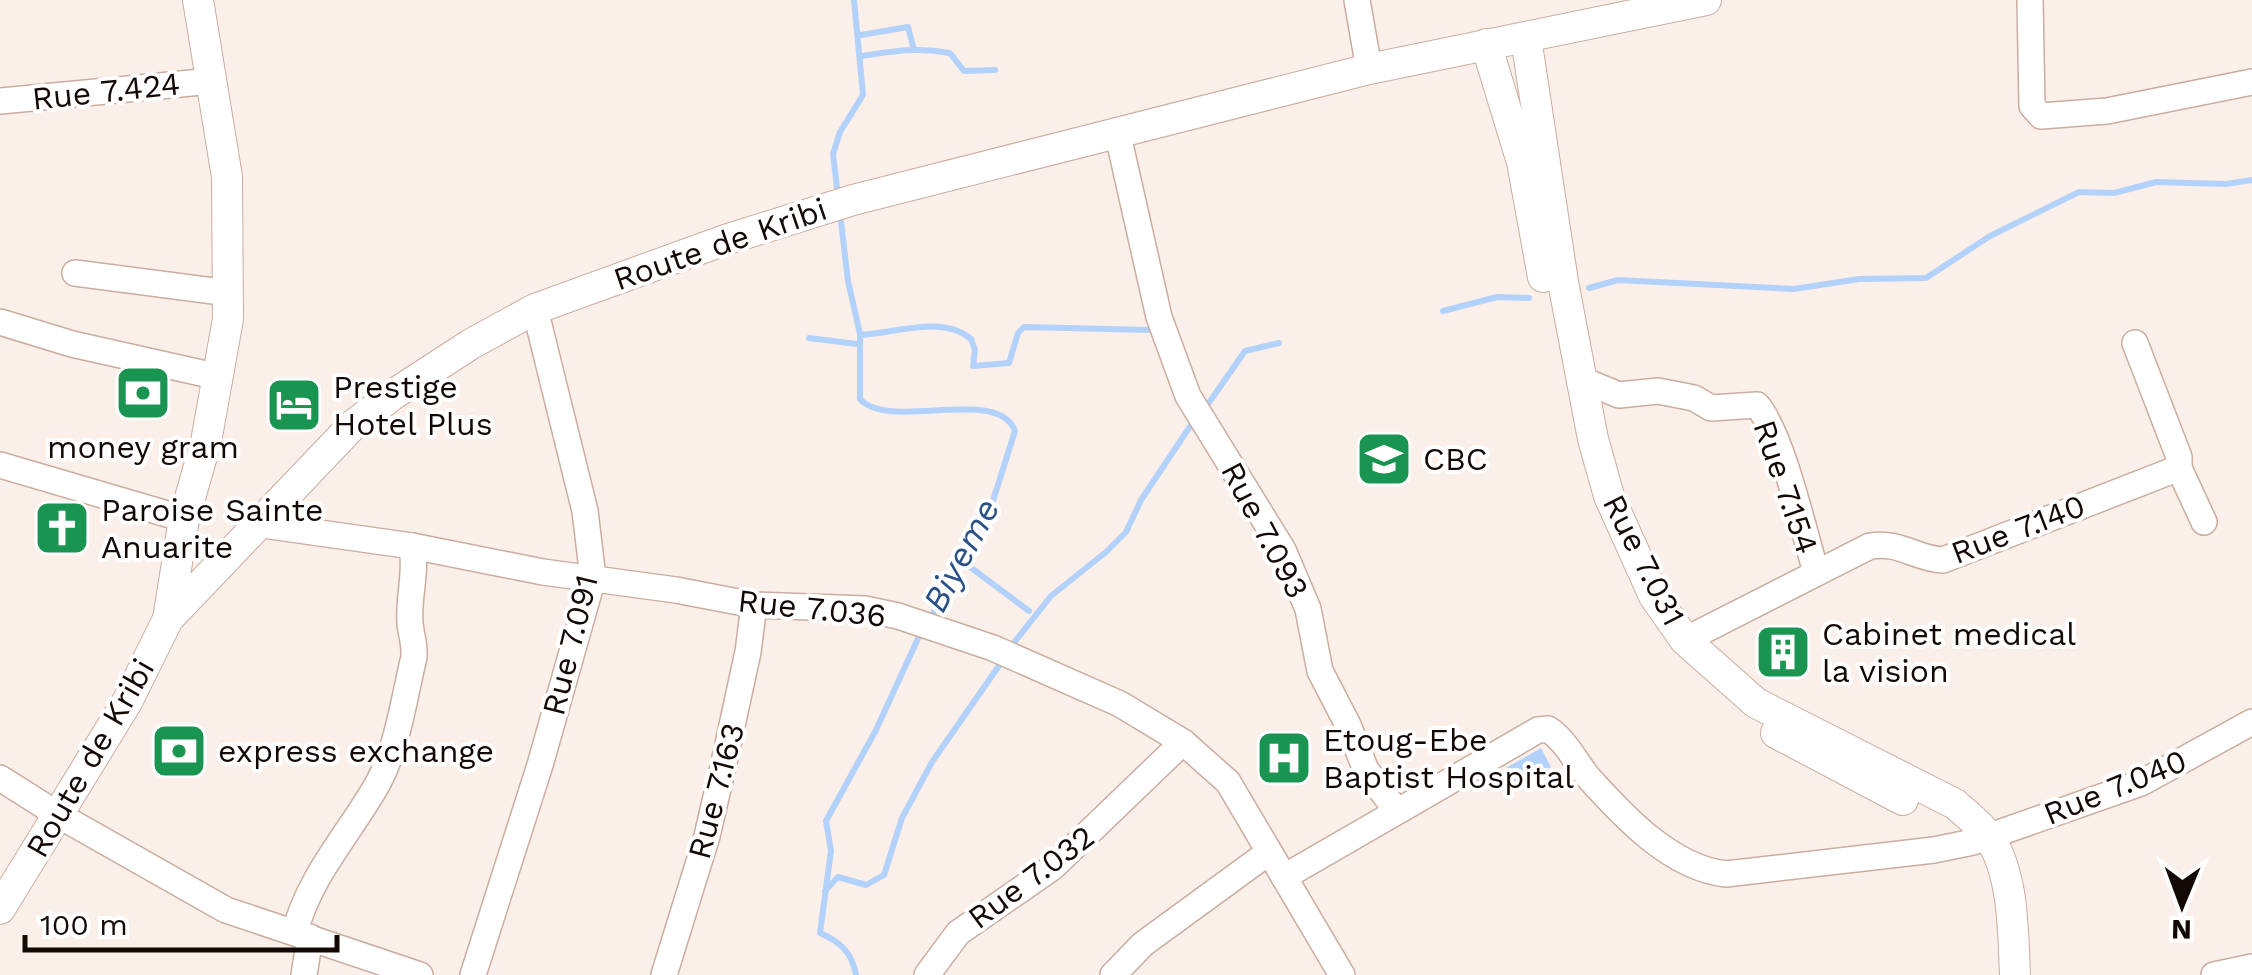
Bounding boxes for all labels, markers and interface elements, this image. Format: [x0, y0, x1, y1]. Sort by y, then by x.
street label: Rue 7.424 [30, 64, 182, 118]
street label: Route de Kribi [608, 190, 832, 298]
bank icon: money gram [113, 363, 173, 423]
place label: Prestige Hotel Plus [333, 368, 493, 443]
hotel icon: Prestige Hotel Plus [264, 375, 324, 435]
street label: Rue 7.154 [1745, 415, 1827, 559]
place label: money gram [47, 428, 239, 466]
school or university icon: CBC [1354, 429, 1414, 489]
place label: CBC [1423, 440, 1488, 478]
street label: Rue 7.093 [1213, 455, 1317, 605]
street label: Rue 7.140 [1946, 486, 2090, 572]
street label: Rue 7.031 [1595, 488, 1693, 632]
place label: Paroise Sainte Anuarite [101, 491, 323, 566]
water label: Biyeme [914, 491, 1008, 619]
church icon: Paroise Sainte Anuarite [32, 498, 92, 558]
street label: Rue 7.091 [534, 571, 606, 719]
street label: Rue 7.036 [736, 581, 888, 635]
place label: Cabinet medical la vision [1822, 615, 2076, 690]
building icon: Cabinet medical la vision [1753, 622, 1813, 682]
street label: Route de Kribi [18, 652, 162, 864]
street label: Rue 7.163 [680, 719, 752, 863]
bank icon: express exchange [149, 721, 209, 781]
place label: Etoug-Ebe Baptist Hospital [1323, 721, 1574, 796]
hospital icon: Etoug-Ebe Baptist Hospital [1254, 728, 1314, 788]
place label: express exchange [218, 732, 494, 770]
street label: Rue 7.040 [2038, 741, 2192, 833]
street label: Rue 7.032 [960, 817, 1102, 937]
north arrow [2132, 855, 2232, 955]
scale bar [25, 890, 338, 952]
text: 100 m [40, 907, 128, 942]
text: N [2171, 913, 2192, 946]

